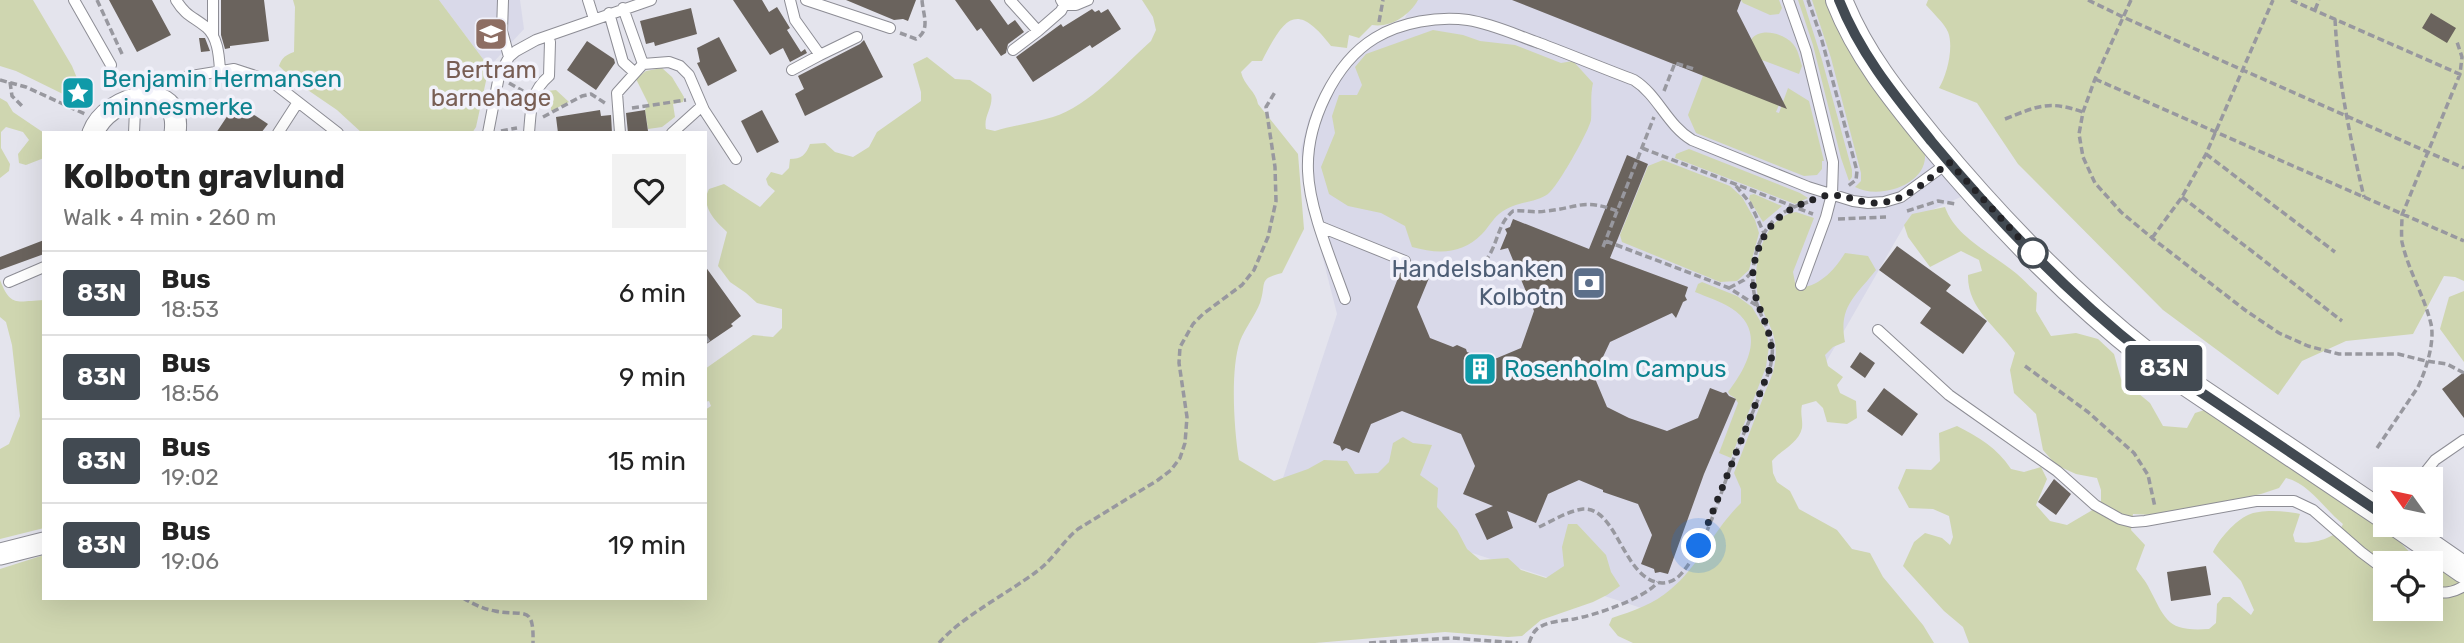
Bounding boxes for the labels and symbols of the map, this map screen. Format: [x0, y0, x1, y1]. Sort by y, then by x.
school or university icon: Bertram barnehage [472, 15, 510, 53]
place label: Bertram barnehage [431, 56, 551, 112]
place label: Benjamin Hermansen minnesmerke [102, 65, 342, 121]
place icon: Benjamin Hermansen minnesmerke [59, 74, 97, 112]
unlabelled marker [2018, 238, 2048, 268]
place label: Handelsbanken Kolbotn [1391, 255, 1564, 311]
bank icon: Handelsbanken Kolbotn [1570, 264, 1608, 302]
line badge: 83N [2124, 345, 2204, 391]
building icon: Rosenholm Campus [1461, 350, 1499, 388]
place label: Rosenholm Campus [1504, 355, 1727, 383]
north arrow [2373, 467, 2443, 537]
your location [1681, 528, 1716, 563]

